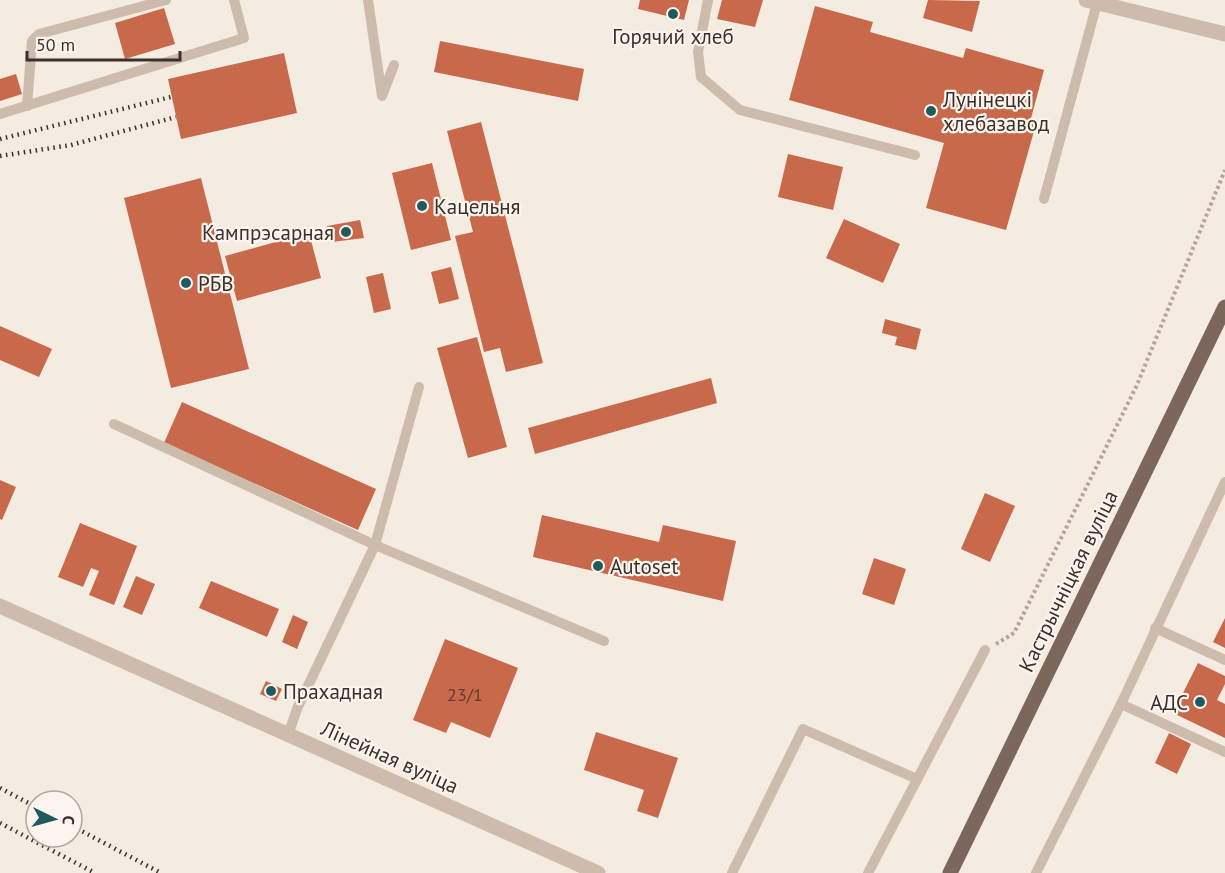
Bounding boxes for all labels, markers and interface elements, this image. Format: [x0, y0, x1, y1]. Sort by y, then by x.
marker: Горячий хлеб [666, 7, 680, 21]
place label: Горячий хлеб [612, 23, 734, 50]
scale bar [27, 24, 180, 62]
text: 50 m [36, 33, 75, 56]
place label: Лунінецкі хлебазавод [942, 86, 1049, 137]
marker: Лунінецкі хлебазавод [924, 104, 938, 118]
place label: Кацельня [434, 193, 521, 220]
marker: Кацельня [415, 199, 429, 213]
place label: Кампрэсарная [202, 219, 334, 246]
marker: Кампрэсарная [339, 225, 353, 239]
place label: РБВ [198, 270, 234, 297]
marker: РБВ [179, 276, 193, 290]
street label: Кастрычніцкая вуліца [1012, 486, 1124, 676]
place label: Autoset [610, 553, 678, 580]
marker: Autoset [591, 559, 605, 573]
place label: Прахадная [283, 678, 383, 705]
house number: 23/1 [447, 683, 483, 706]
marker: Прахадная [264, 684, 278, 698]
place label: АДС [1150, 689, 1188, 716]
marker: АДС [1193, 695, 1207, 709]
street label: Лінейная вуліца [316, 714, 463, 799]
north arrow [24, 789, 84, 849]
text: С [59, 815, 79, 826]

